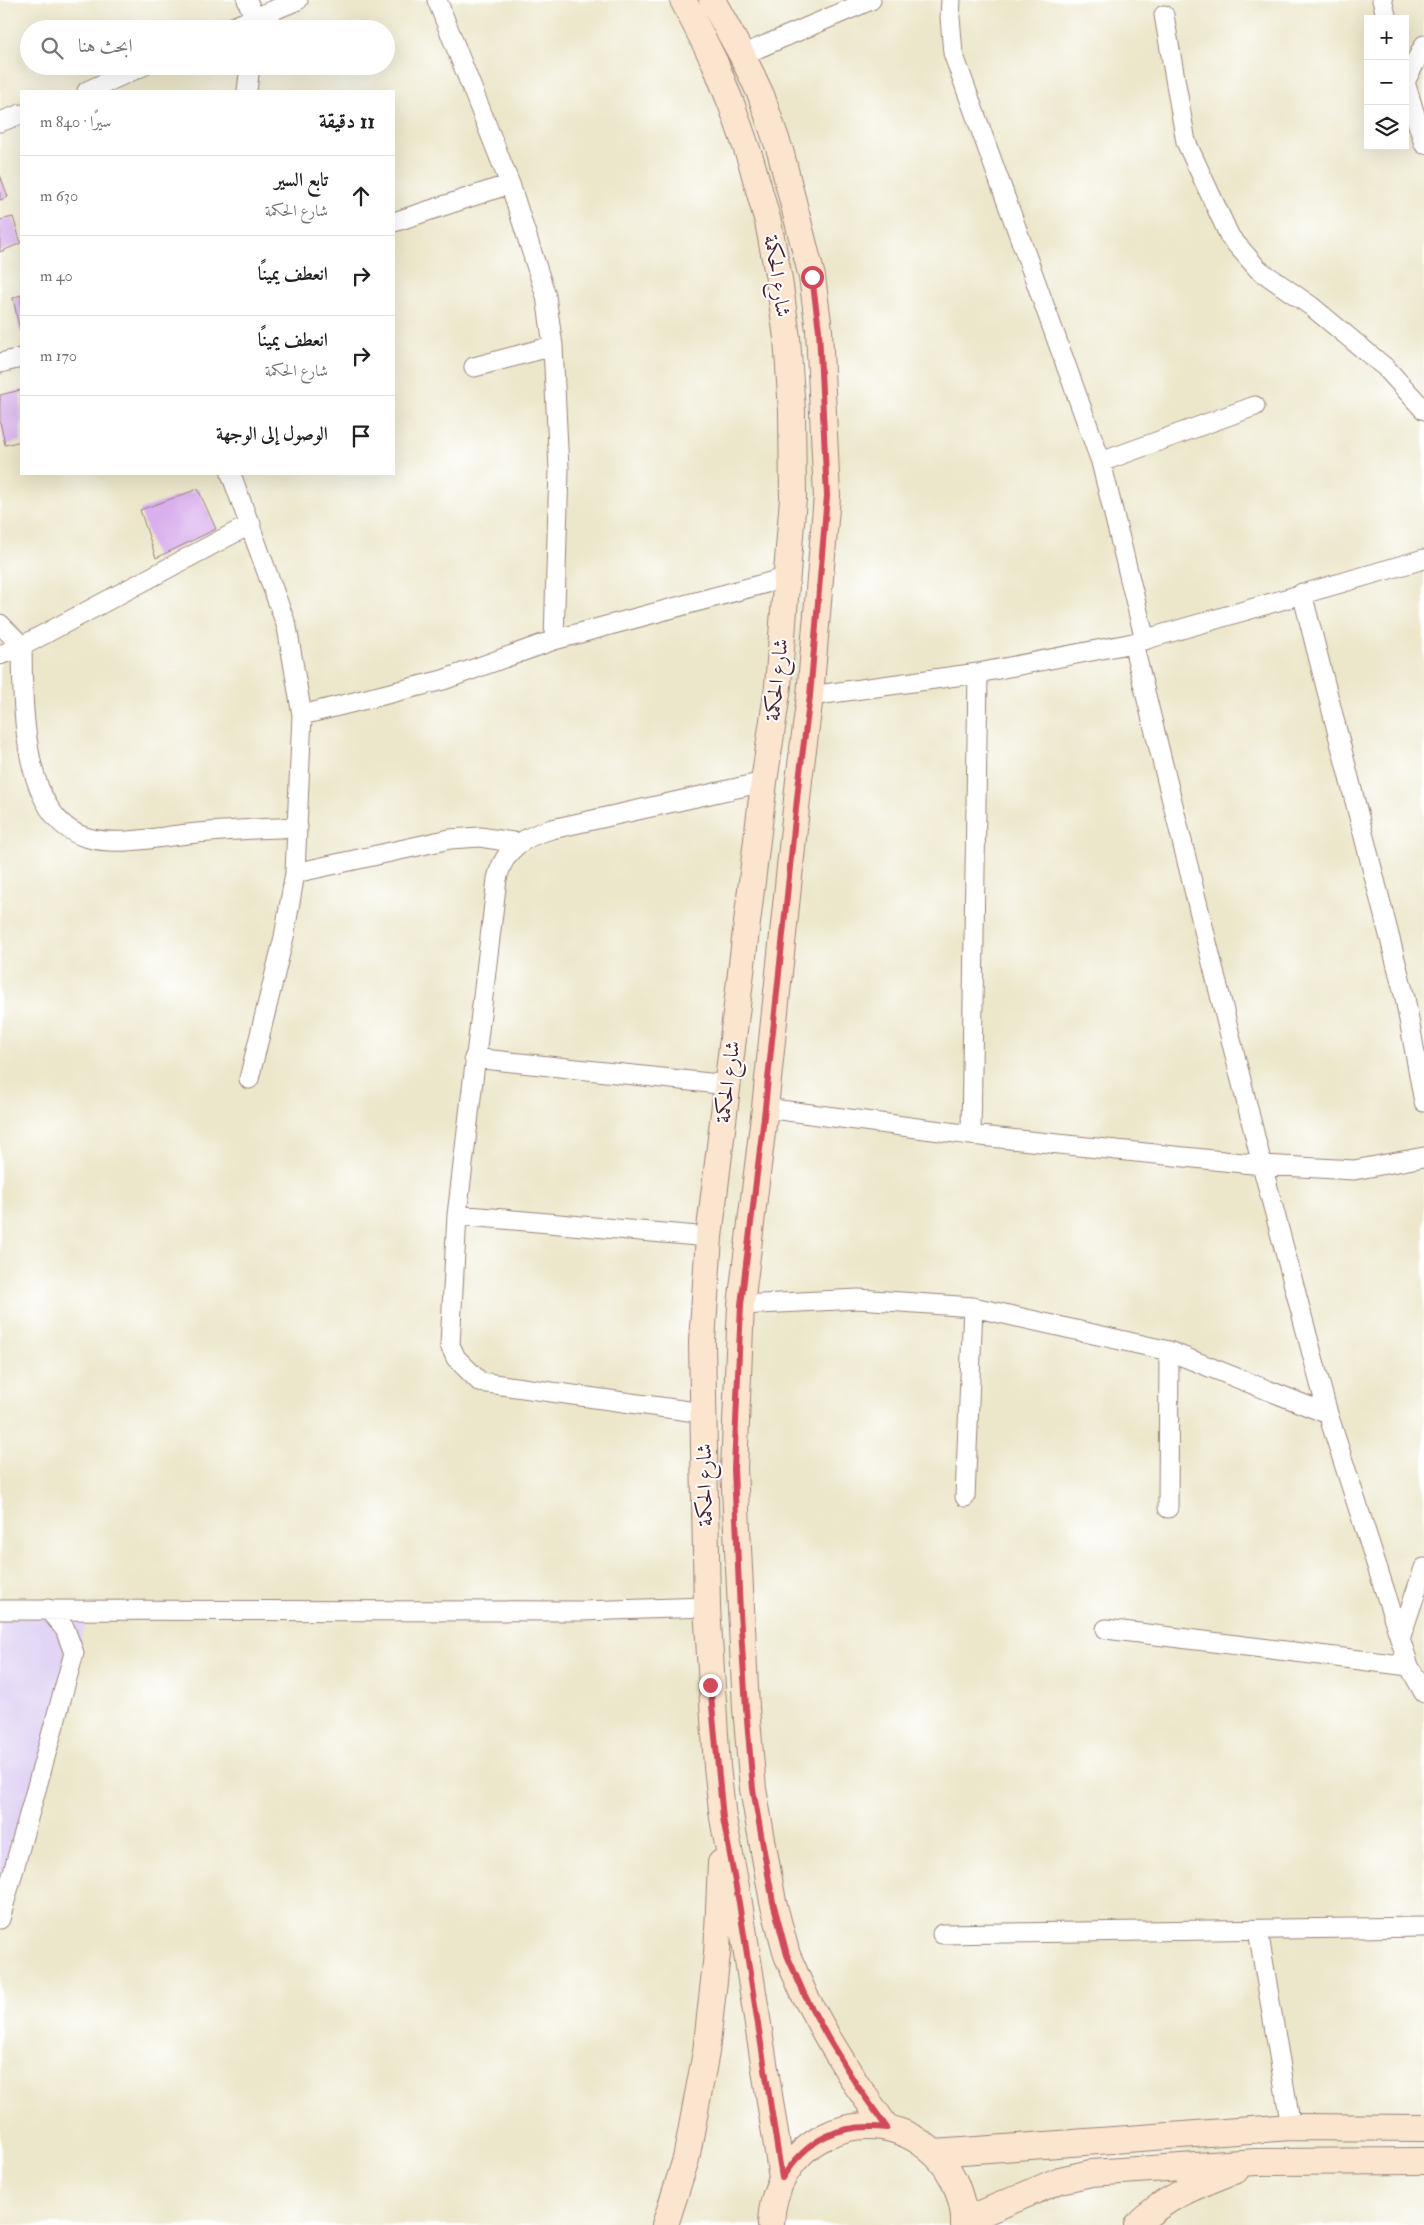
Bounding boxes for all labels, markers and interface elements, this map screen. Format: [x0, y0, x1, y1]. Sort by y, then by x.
map controls [1364, 15, 1409, 150]
button: + [1364, 15, 1409, 60]
search box [20, 20, 395, 75]
icon: search [38, 34, 66, 62]
text: ابحث هنا [78, 34, 133, 58]
button: − [1364, 60, 1409, 105]
button: layers [1364, 105, 1409, 150]
text: 11 دقيقة [319, 108, 375, 135]
text: سيرًا · 840 m [40, 112, 111, 132]
text: تابع السير [274, 168, 328, 192]
icon: ahead [347, 182, 375, 210]
text: 630 m [40, 186, 78, 206]
text: شارع الحكمة [265, 201, 328, 221]
street label: شارع الحكمة [753, 233, 797, 320]
text: انعطف يمينًا [258, 262, 328, 286]
icon: right [347, 262, 375, 290]
text: 40 m [40, 266, 73, 286]
route start [801, 266, 824, 289]
text: انعطف يمينًا [258, 328, 328, 352]
icon: right [347, 342, 375, 370]
text: 170 m [40, 346, 77, 366]
text: شارع الحكمة [265, 361, 328, 381]
text: الوصول إلى الوجهة [216, 422, 328, 446]
icon: arrive [347, 422, 375, 450]
street label: شارع الحكمة [759, 637, 799, 723]
street label: شارع الحكمة [710, 1039, 750, 1125]
street label: شارع الحكمة [691, 1443, 723, 1527]
route end [699, 1674, 722, 1697]

